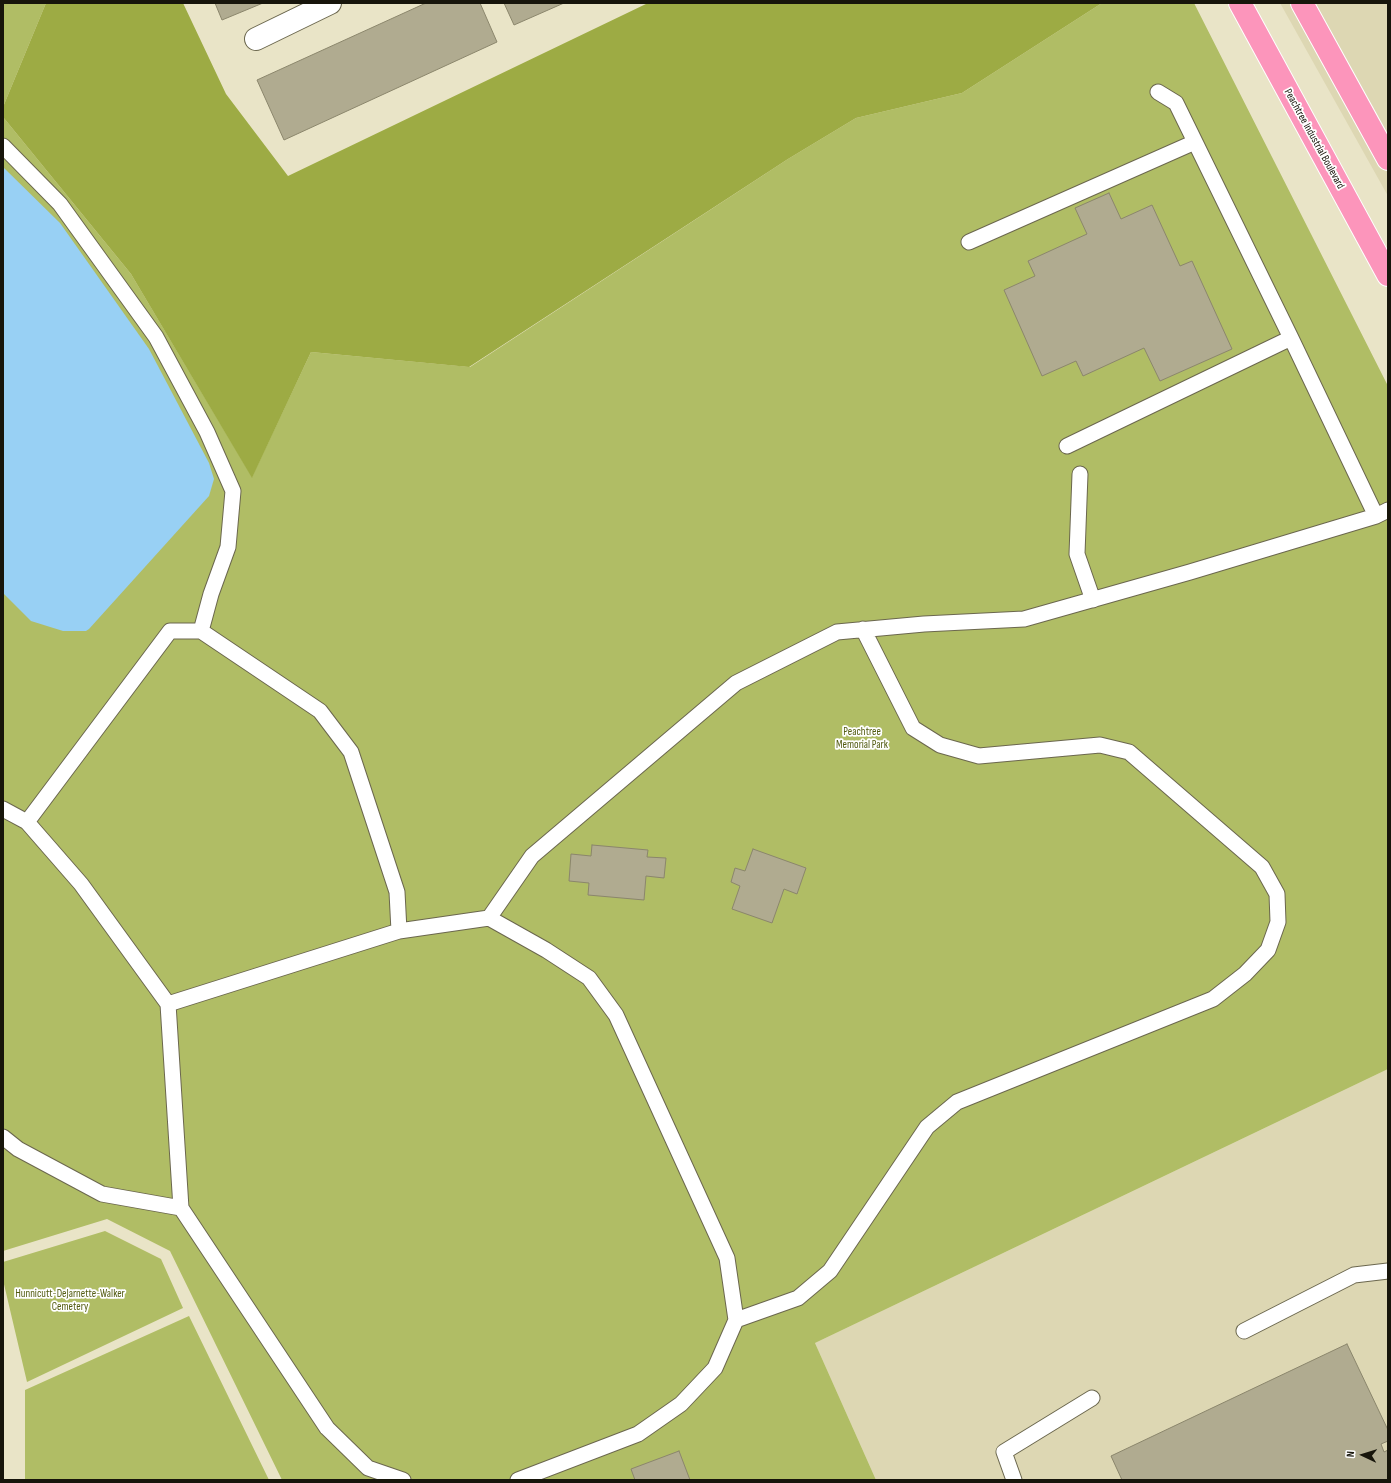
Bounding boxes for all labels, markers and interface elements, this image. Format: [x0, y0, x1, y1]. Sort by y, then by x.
street label: Peachtree Industrial Boulevard [1281, 87, 1347, 191]
park label: Peachtree Memorial Park [836, 725, 888, 751]
park label: Hunnicutt-DeJarnette-Walker Cemetery [15, 1287, 125, 1313]
north arrow [1343, 1435, 1383, 1475]
text: N [1344, 1451, 1357, 1458]

